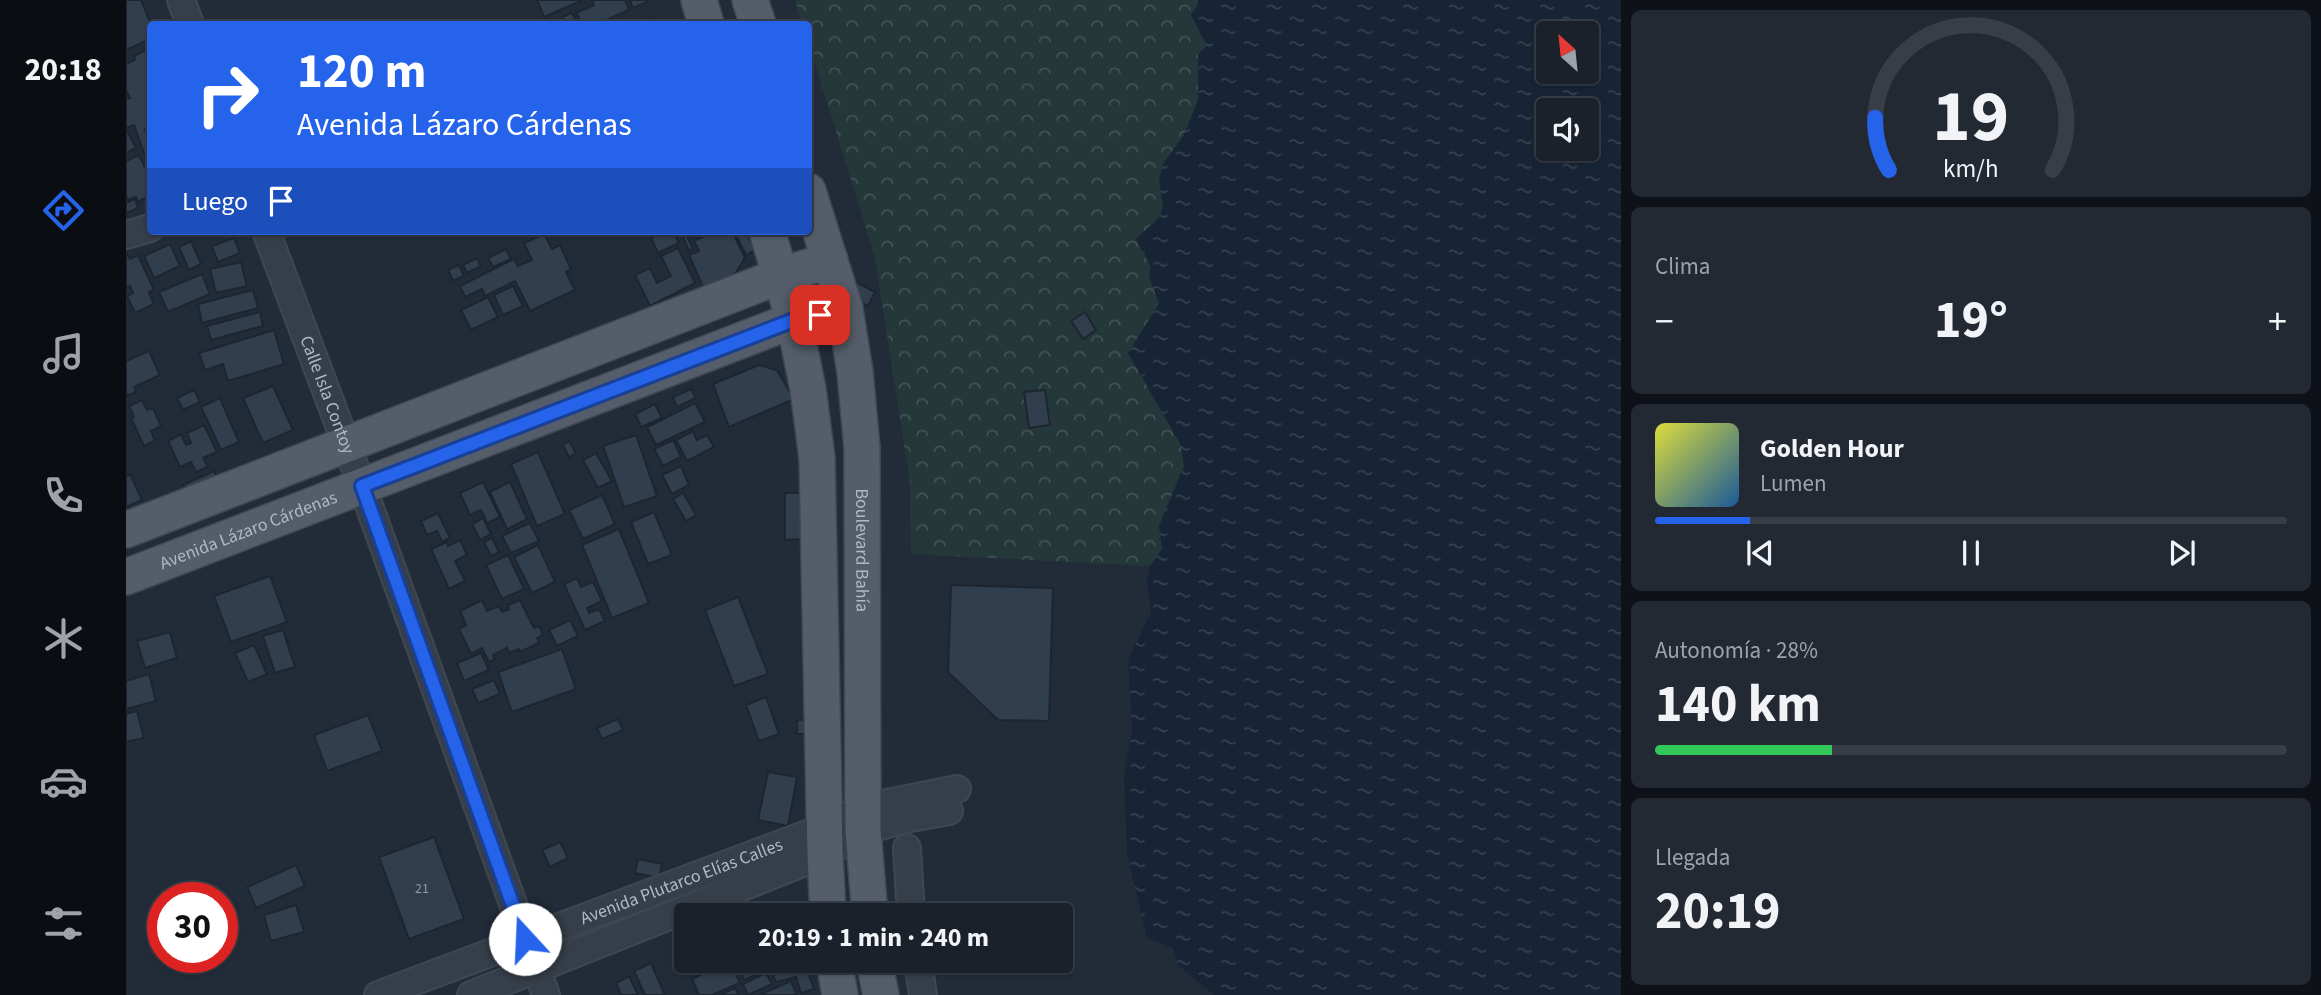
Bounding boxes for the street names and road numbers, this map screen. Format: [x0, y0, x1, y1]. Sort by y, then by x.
street label: Calle Isla Contoy [294, 332, 361, 458]
street label: Avenida Lázaro Cárdenas [156, 485, 341, 576]
street label: Boulevard Bahía [849, 488, 874, 612]
street label: Avenida Plutarco Elías Calles [577, 832, 786, 931]

